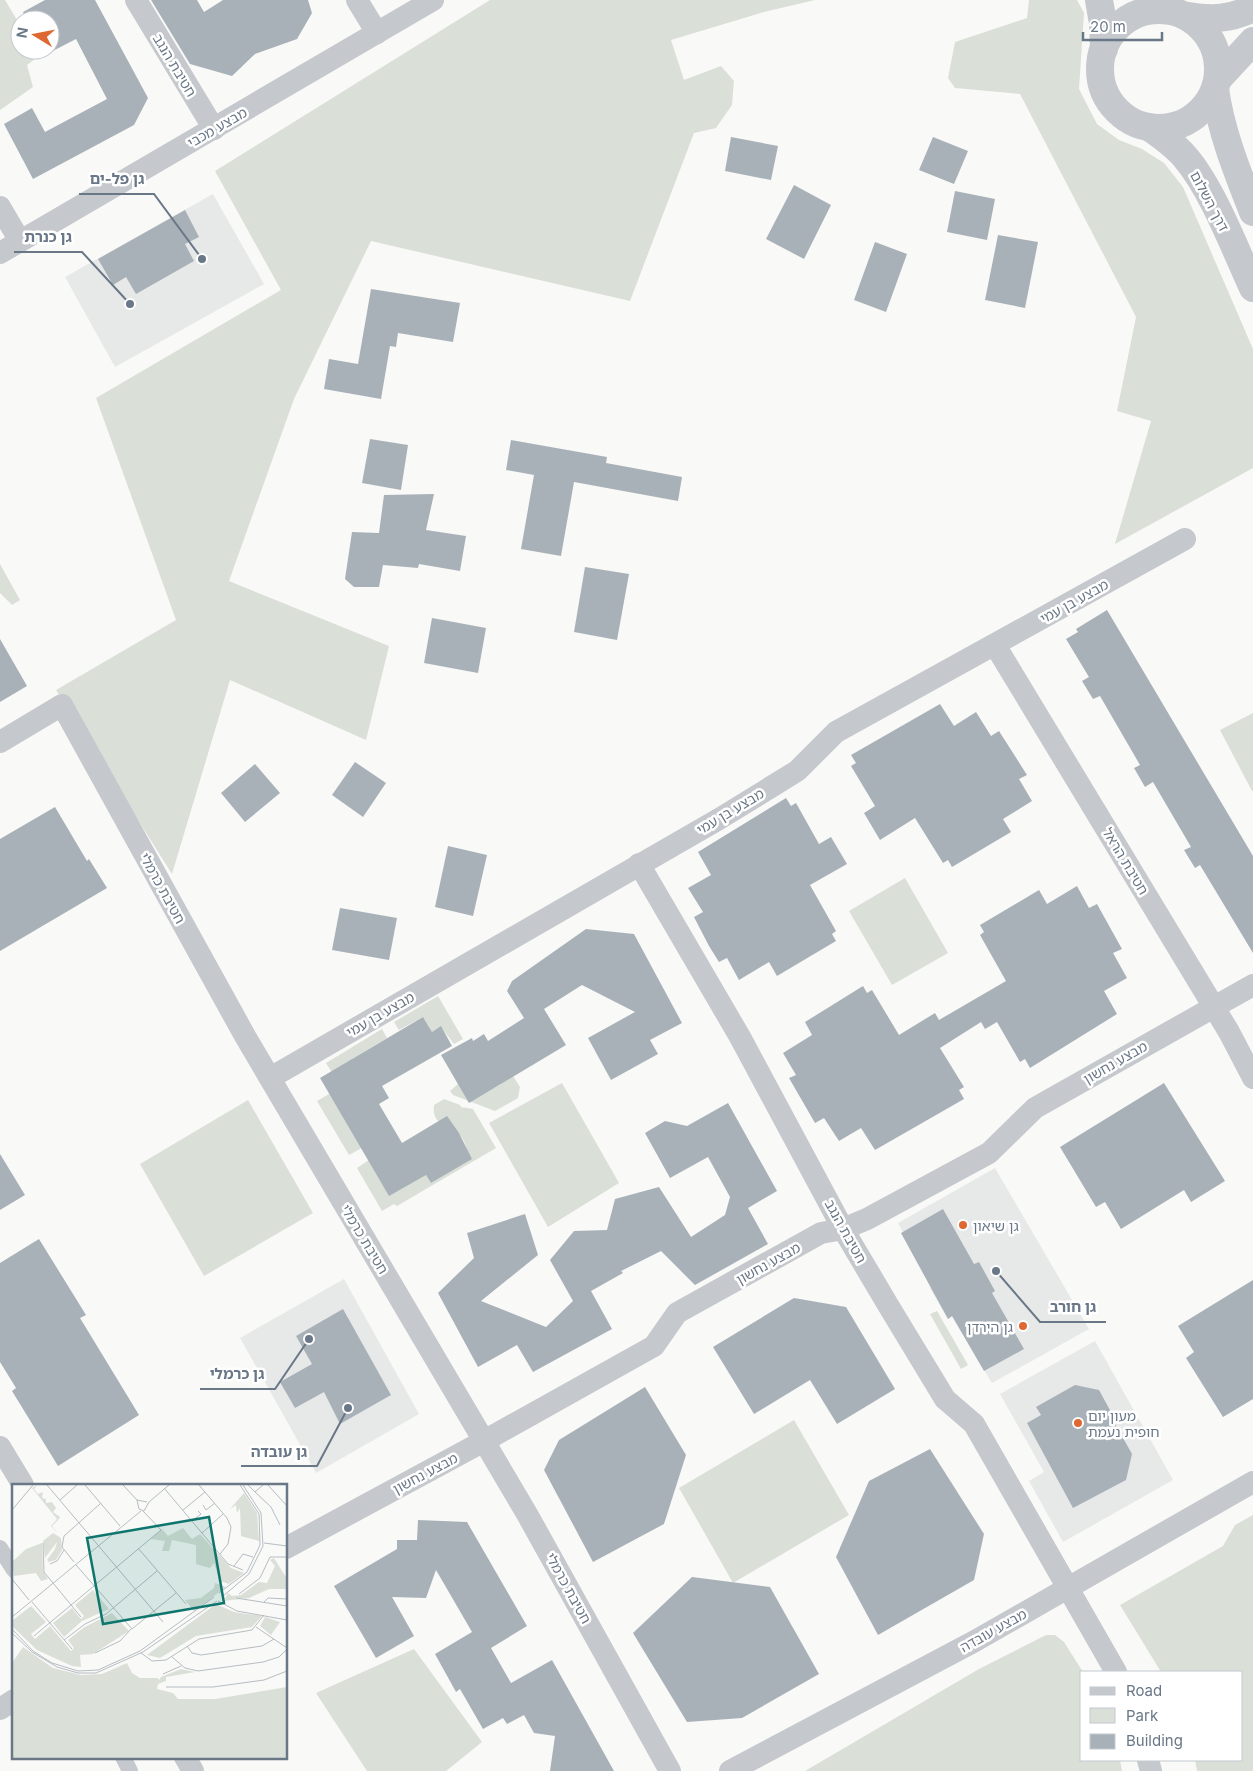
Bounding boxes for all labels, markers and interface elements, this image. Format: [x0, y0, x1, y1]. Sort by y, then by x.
north arrow [10, 10, 60, 60]
scale bar [1083, 10, 1162, 42]
text: 20 m [1090, 17, 1126, 36]
text: N [12, 26, 31, 39]
street label: חטיבת הנגב [150, 30, 200, 100]
street label: מבצע מכבי [184, 103, 250, 151]
callout: גן פל-ים [79, 164, 154, 194]
street label: דרך השלום [1187, 168, 1233, 234]
text: גן פל-ים [90, 169, 144, 188]
callout: גן כנרת [14, 222, 82, 252]
text: גן כנרת [24, 227, 72, 246]
street label: מבצע בן עמי [1037, 575, 1111, 627]
street label: מבצע בן עמי [693, 784, 767, 838]
street label: חטיבת הראל [1099, 824, 1153, 898]
street label: חטיבת כרמלי [137, 850, 189, 926]
street label: מבצע בן עמי [343, 988, 417, 1040]
street label: מבצע נחשון [1080, 1037, 1150, 1087]
street label: חטיבת הנגב [822, 1196, 870, 1266]
street label: חטיבת כרמלי [338, 1201, 392, 1277]
place label: גן שיאון [973, 1217, 1019, 1234]
marker: גן שיאון [957, 1219, 969, 1231]
street label: מבצע נחשון [733, 1238, 803, 1288]
callout: גן חורב [1040, 1292, 1106, 1322]
text: גן חורב [1050, 1297, 1096, 1316]
place label: גן הירדן [967, 1318, 1013, 1335]
marker: גן הירדן [1017, 1320, 1029, 1332]
callout: גן כרמלי [200, 1359, 275, 1389]
text: גן כרמלי [210, 1364, 264, 1383]
place label: מעון יום חופית נעמת [1088, 1407, 1159, 1440]
marker: מעון יום חופית נעמת [1072, 1417, 1084, 1429]
callout: גן עובדה [241, 1436, 317, 1466]
text: גן עובדה [251, 1442, 307, 1461]
street label: מבצע נחשון [390, 1449, 460, 1497]
inset map [12, 1484, 288, 1758]
street label: חטיבת כרמלי [543, 1550, 595, 1626]
street label: מבצע עובדה [957, 1605, 1029, 1655]
legend [1080, 1671, 1243, 1761]
text: Road [1126, 1681, 1162, 1700]
text: Park [1126, 1706, 1159, 1725]
text: Building [1126, 1731, 1183, 1750]

